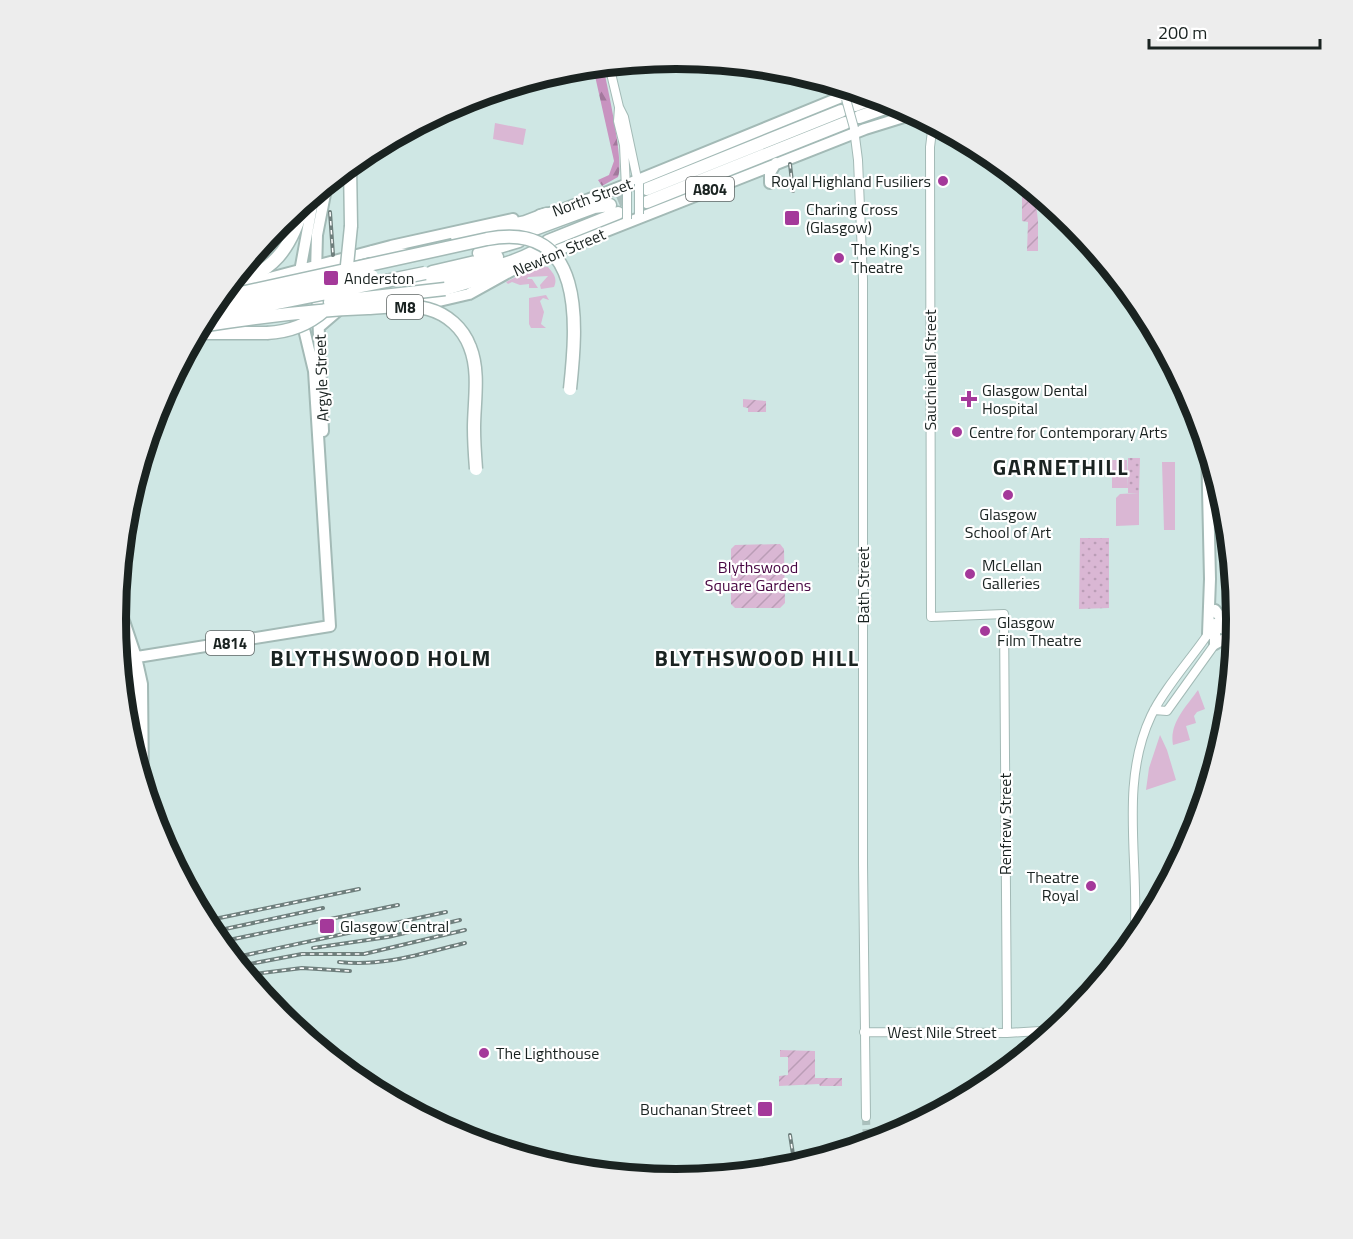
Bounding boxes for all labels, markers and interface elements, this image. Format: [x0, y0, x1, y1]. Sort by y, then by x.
scale bar [1149, 12, 1320, 50]
text: 200 m [1158, 19, 1207, 46]
place label: Royal Highland Fusiliers [771, 169, 931, 193]
street label: North Street [549, 171, 636, 223]
marker: Royal Highland Fusiliers [936, 174, 950, 188]
road number: A804 [686, 177, 734, 201]
place label: Charing Cross (Glasgow) [806, 197, 898, 239]
marker: Charing Cross (Glasgow) [783, 209, 801, 227]
street label: Newton Street [509, 222, 609, 282]
place label: The King's Theatre [851, 237, 920, 279]
marker: The King's Theatre [832, 251, 846, 265]
place label: Anderston [344, 266, 414, 290]
marker: Anderston [322, 269, 340, 287]
road number: M8 [387, 295, 423, 319]
street label: Sauchiehall Street [918, 309, 942, 431]
street label: Argyle Street [307, 334, 335, 422]
place label: Glasgow Dental Hospital [982, 378, 1088, 420]
marker: Glasgow Dental Hospital [960, 390, 978, 408]
place label: Centre for Contemporary Arts [969, 420, 1167, 444]
marker: Centre for Contemporary Arts [950, 425, 964, 439]
district label: GARNETHILL [993, 450, 1129, 484]
marker: Glasgow School of Art [1001, 488, 1015, 502]
place label: Glasgow School of Art [965, 502, 1052, 544]
street label: Bath Street [851, 546, 875, 623]
place label: McLellan Galleries [982, 553, 1042, 595]
park label: Blythswood Square Gardens [705, 555, 811, 597]
marker: McLellan Galleries [963, 567, 977, 581]
place label: Glasgow Film Theatre [997, 610, 1082, 652]
marker: Glasgow Film Theatre [978, 624, 992, 638]
road number: A814 [206, 631, 254, 655]
district label: BLYTHSWOOD HOLM [270, 641, 492, 675]
district label: BLYTHSWOOD HILL [654, 641, 860, 675]
street label: Renfrew Street [993, 773, 1017, 875]
place label: Theatre Royal [1027, 865, 1079, 907]
marker: Theatre Royal [1084, 879, 1098, 893]
place label: Glasgow Central [340, 914, 449, 938]
marker: Glasgow Central [318, 917, 336, 935]
street label: West Nile Street [887, 1020, 997, 1044]
place label: The Lighthouse [496, 1041, 599, 1065]
marker: The Lighthouse [477, 1046, 491, 1060]
place label: Buchanan Street [640, 1097, 752, 1121]
marker: Buchanan Street [756, 1100, 774, 1118]

